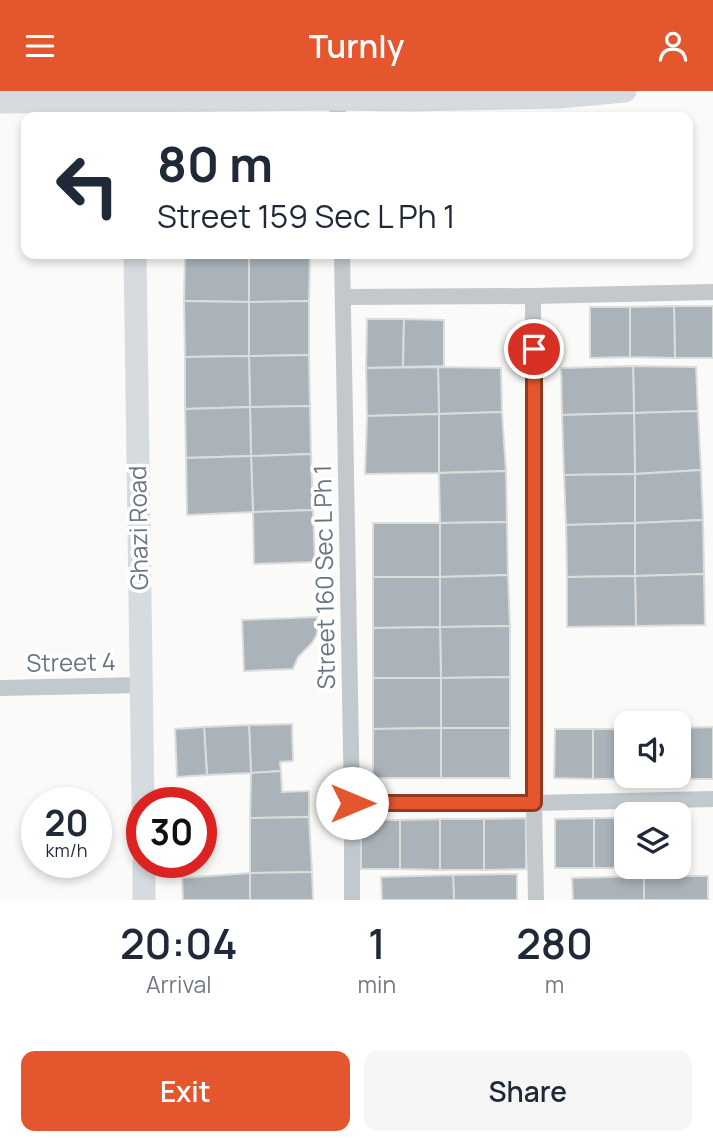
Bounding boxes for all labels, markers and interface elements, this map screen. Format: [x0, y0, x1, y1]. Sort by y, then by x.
text: Turnly [309, 24, 404, 68]
icon: menu [21, 27, 59, 65]
icon: person [654, 27, 692, 65]
text: 80 m [157, 130, 273, 197]
icon: left [42, 140, 133, 231]
text: Street 159 Sec L Ph 1 [157, 194, 456, 238]
pin [504, 319, 564, 379]
icon: arrive [515, 330, 553, 368]
street label: Street 160 Sec L Ph 1 [305, 464, 342, 690]
street label: Ghazi Road [120, 465, 155, 591]
street label: Street 4 [26, 644, 116, 679]
map controls [614, 711, 691, 879]
button: sound [614, 711, 691, 788]
position arrow [315, 766, 389, 840]
speed limit sign: 30 [126, 787, 217, 878]
text: 20 [45, 799, 88, 847]
button: layers [614, 802, 691, 879]
text: km/h [46, 838, 87, 862]
text: 20:04 [120, 914, 238, 972]
text: 1 [368, 914, 386, 972]
text: 280 [516, 914, 593, 972]
text: Arrival [146, 968, 212, 1000]
text: min [358, 968, 396, 1000]
text: m [545, 968, 564, 1000]
button: Exit [21, 1051, 350, 1131]
button: Share [364, 1051, 692, 1131]

